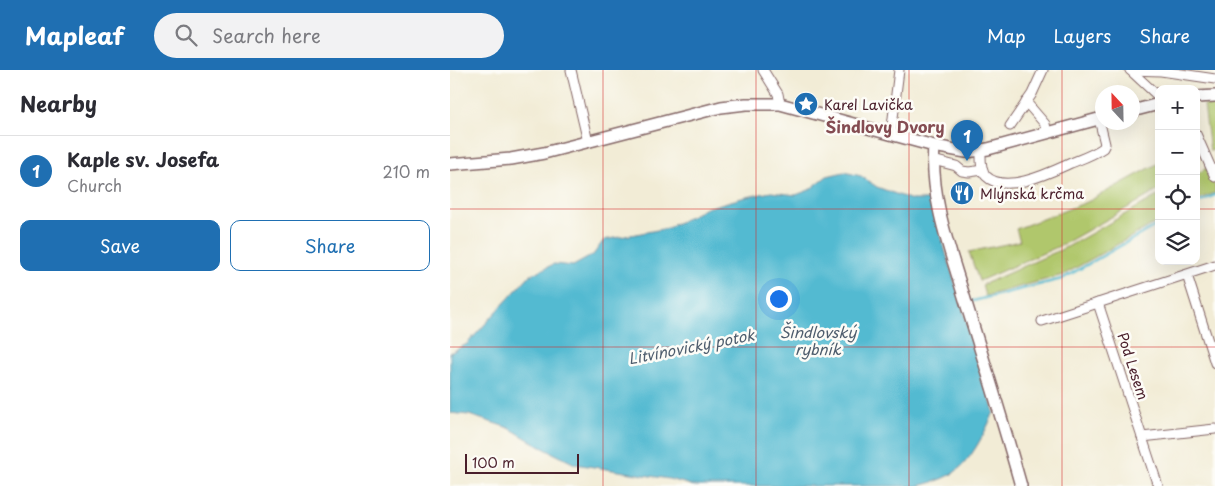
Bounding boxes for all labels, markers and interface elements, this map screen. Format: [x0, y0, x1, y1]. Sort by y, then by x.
search box [154, 13, 504, 58]
text: Mapleaf [25, 17, 124, 53]
icon: search [172, 21, 200, 49]
text: Search here [212, 21, 321, 49]
text: Map [987, 22, 1026, 49]
text: Layers [1054, 22, 1111, 49]
text: Share [1139, 22, 1190, 49]
north arrow [1095, 85, 1140, 130]
map controls [1155, 85, 1200, 265]
button: + [1155, 85, 1200, 130]
text: Nearby [20, 87, 97, 119]
place icon: Karel Lavička [793, 91, 819, 117]
place label: Karel Lavička [824, 94, 913, 115]
district label: Šindlovy Dvory [826, 114, 944, 138]
pin: 1 [951, 120, 983, 161]
button: − [1155, 130, 1200, 175]
text: Kaple sv. Josefa [67, 145, 219, 173]
text: 1 [32, 159, 40, 183]
text: 210 m [382, 159, 430, 183]
text: Church [67, 173, 122, 197]
button: locate [1155, 175, 1200, 220]
restaurant icon: Mlýnská krčma [949, 180, 975, 206]
place label: Mlýnská krčma [980, 183, 1084, 204]
button: Save [20, 220, 220, 271]
button: Share [230, 220, 430, 271]
button: layers [1155, 220, 1200, 265]
your location [766, 286, 792, 312]
water label: Šindlovský rybník [780, 320, 858, 360]
water label: Litvínovický potok [626, 322, 758, 369]
street label: Pod Lesem [1112, 330, 1154, 402]
scale bar [465, 451, 579, 474]
text: 100 m [472, 452, 515, 473]

